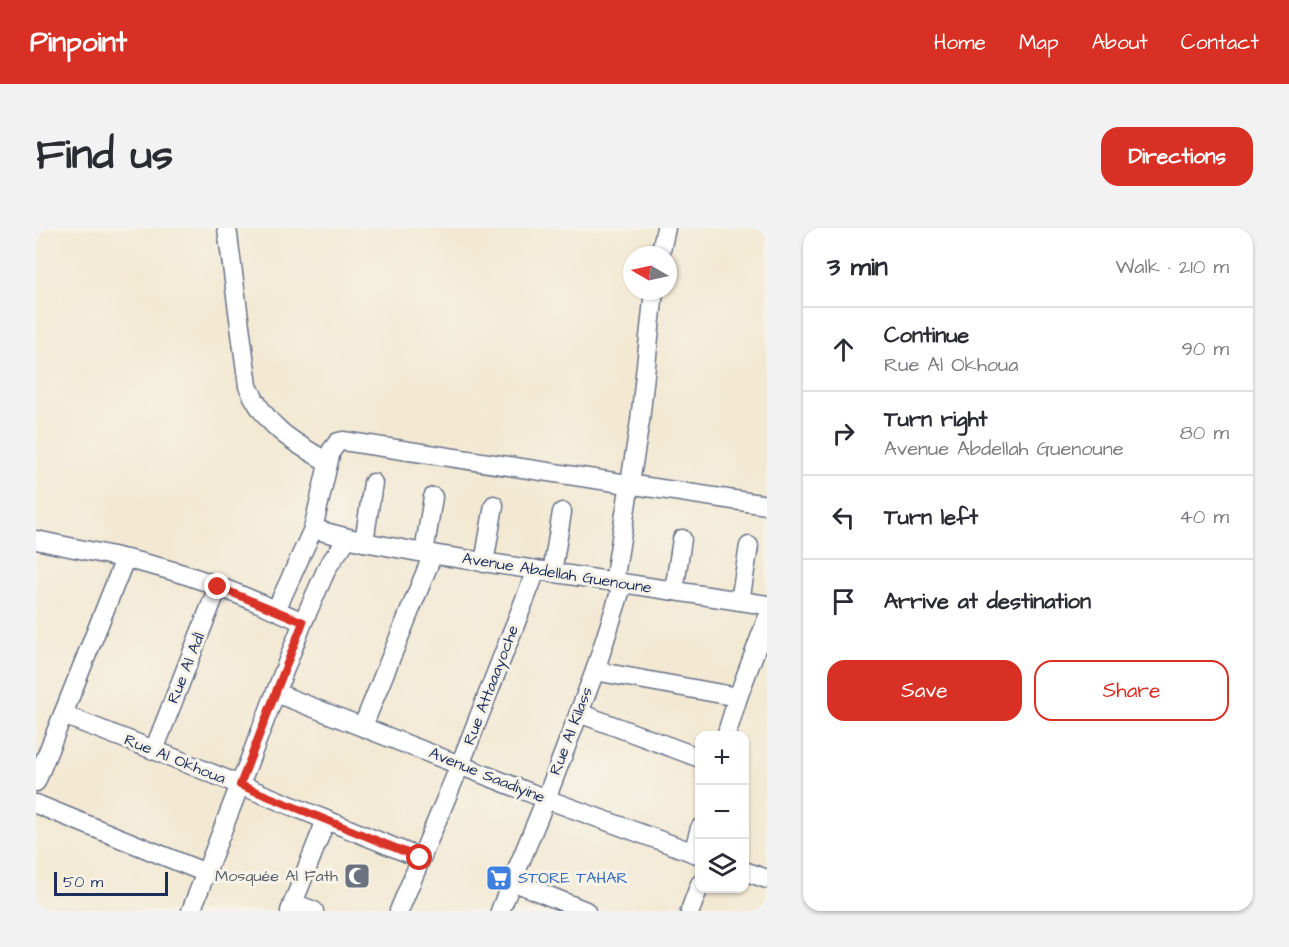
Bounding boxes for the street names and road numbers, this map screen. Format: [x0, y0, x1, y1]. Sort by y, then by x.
street label: Avenue Abdellah Guenoune [461, 547, 654, 599]
street label: Rue Attaaayoche [458, 622, 525, 748]
street label: Rue Al Adl [162, 629, 210, 707]
street label: Rue Al Kilass [544, 684, 598, 778]
street label: Rue Al Okhoua [121, 729, 229, 789]
street label: Avenue Saadiyine [425, 742, 549, 809]

